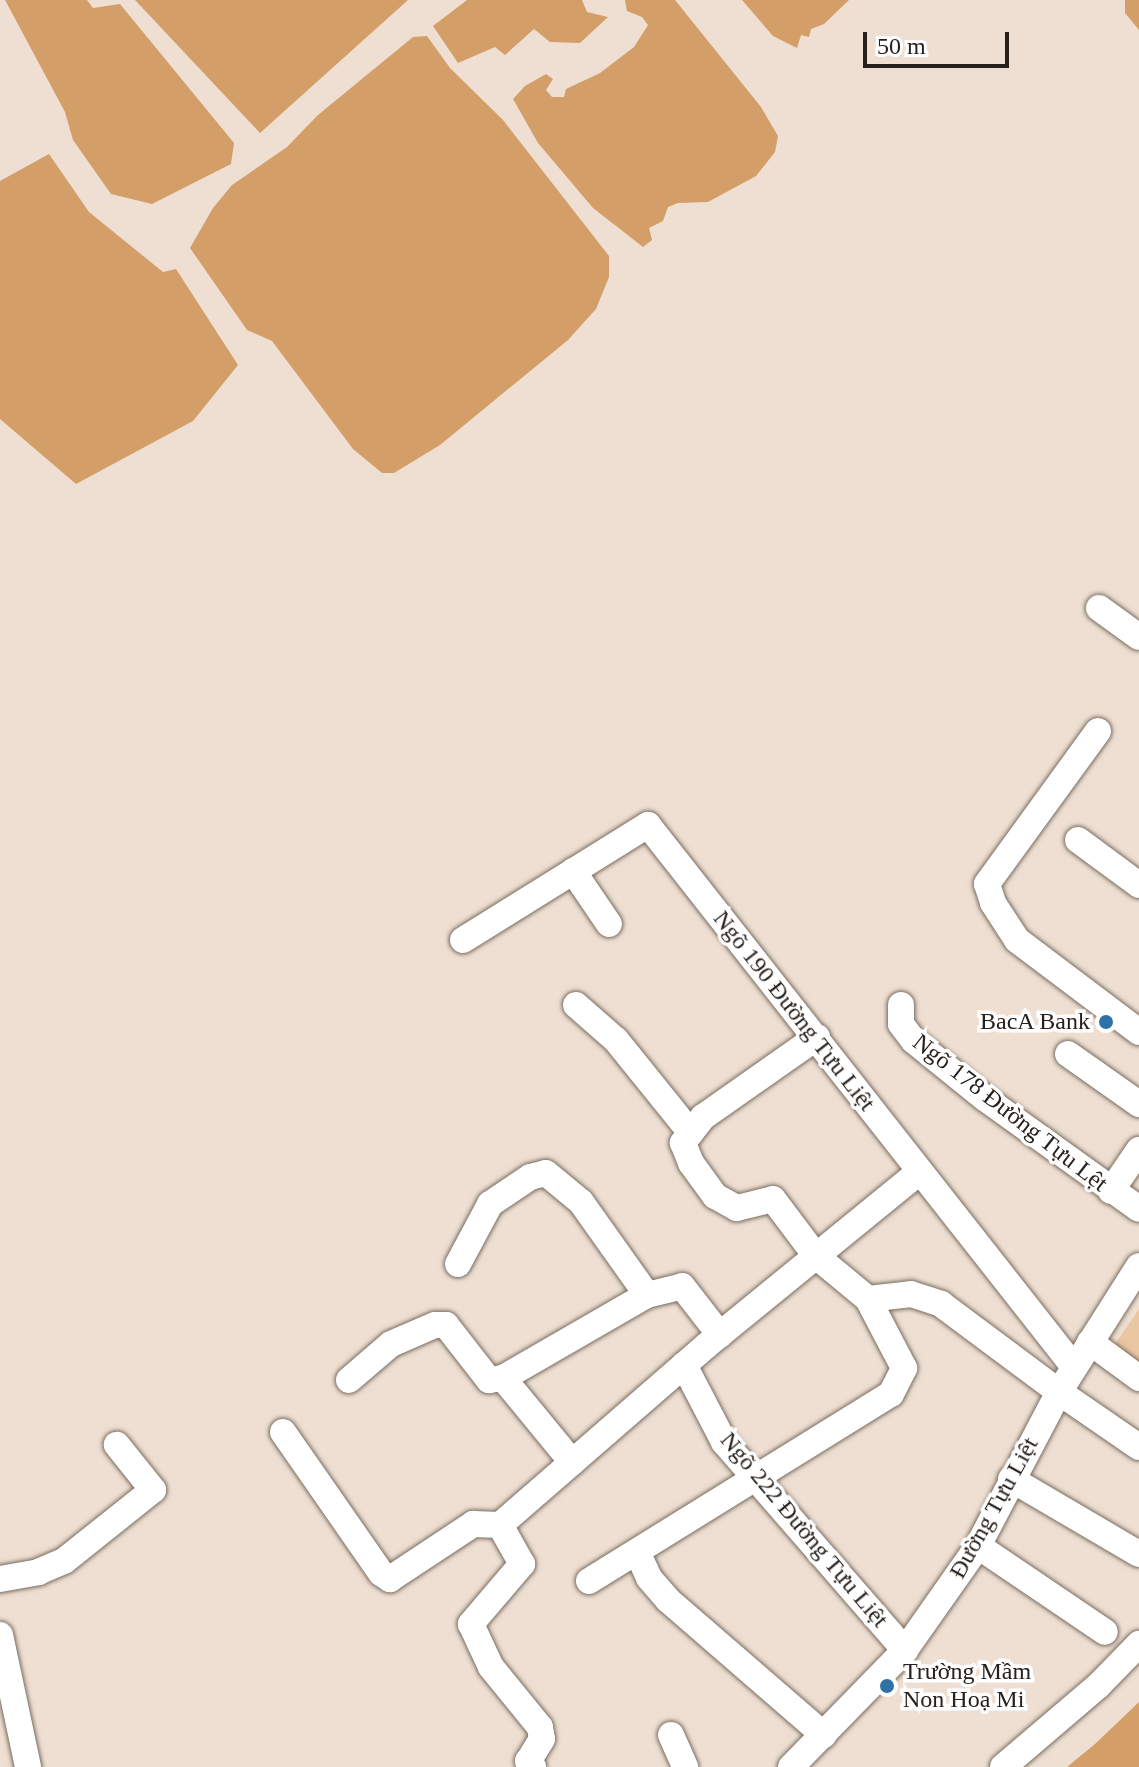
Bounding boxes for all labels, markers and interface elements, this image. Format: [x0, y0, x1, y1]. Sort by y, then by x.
scale bar [867, 16, 1013, 66]
text: 50 m [877, 33, 926, 59]
street label: Ngõ 190 Đường Tựu Liệt [707, 905, 881, 1117]
place label: BacA Bank [979, 1008, 1090, 1036]
marker: BacA Bank [1097, 1013, 1115, 1031]
street label: Ngõ 178 Đường Tựu Lệt [907, 1028, 1113, 1198]
street label: Ngõ 222 Đường Tựu Liệt [714, 1426, 894, 1634]
street label: Đường Tựu Liệt [943, 1432, 1045, 1584]
place label: Trường Mầm Non Hoạ Mi [903, 1658, 1031, 1714]
marker: Trường Mầm Non Hoạ Mi [878, 1677, 896, 1695]

